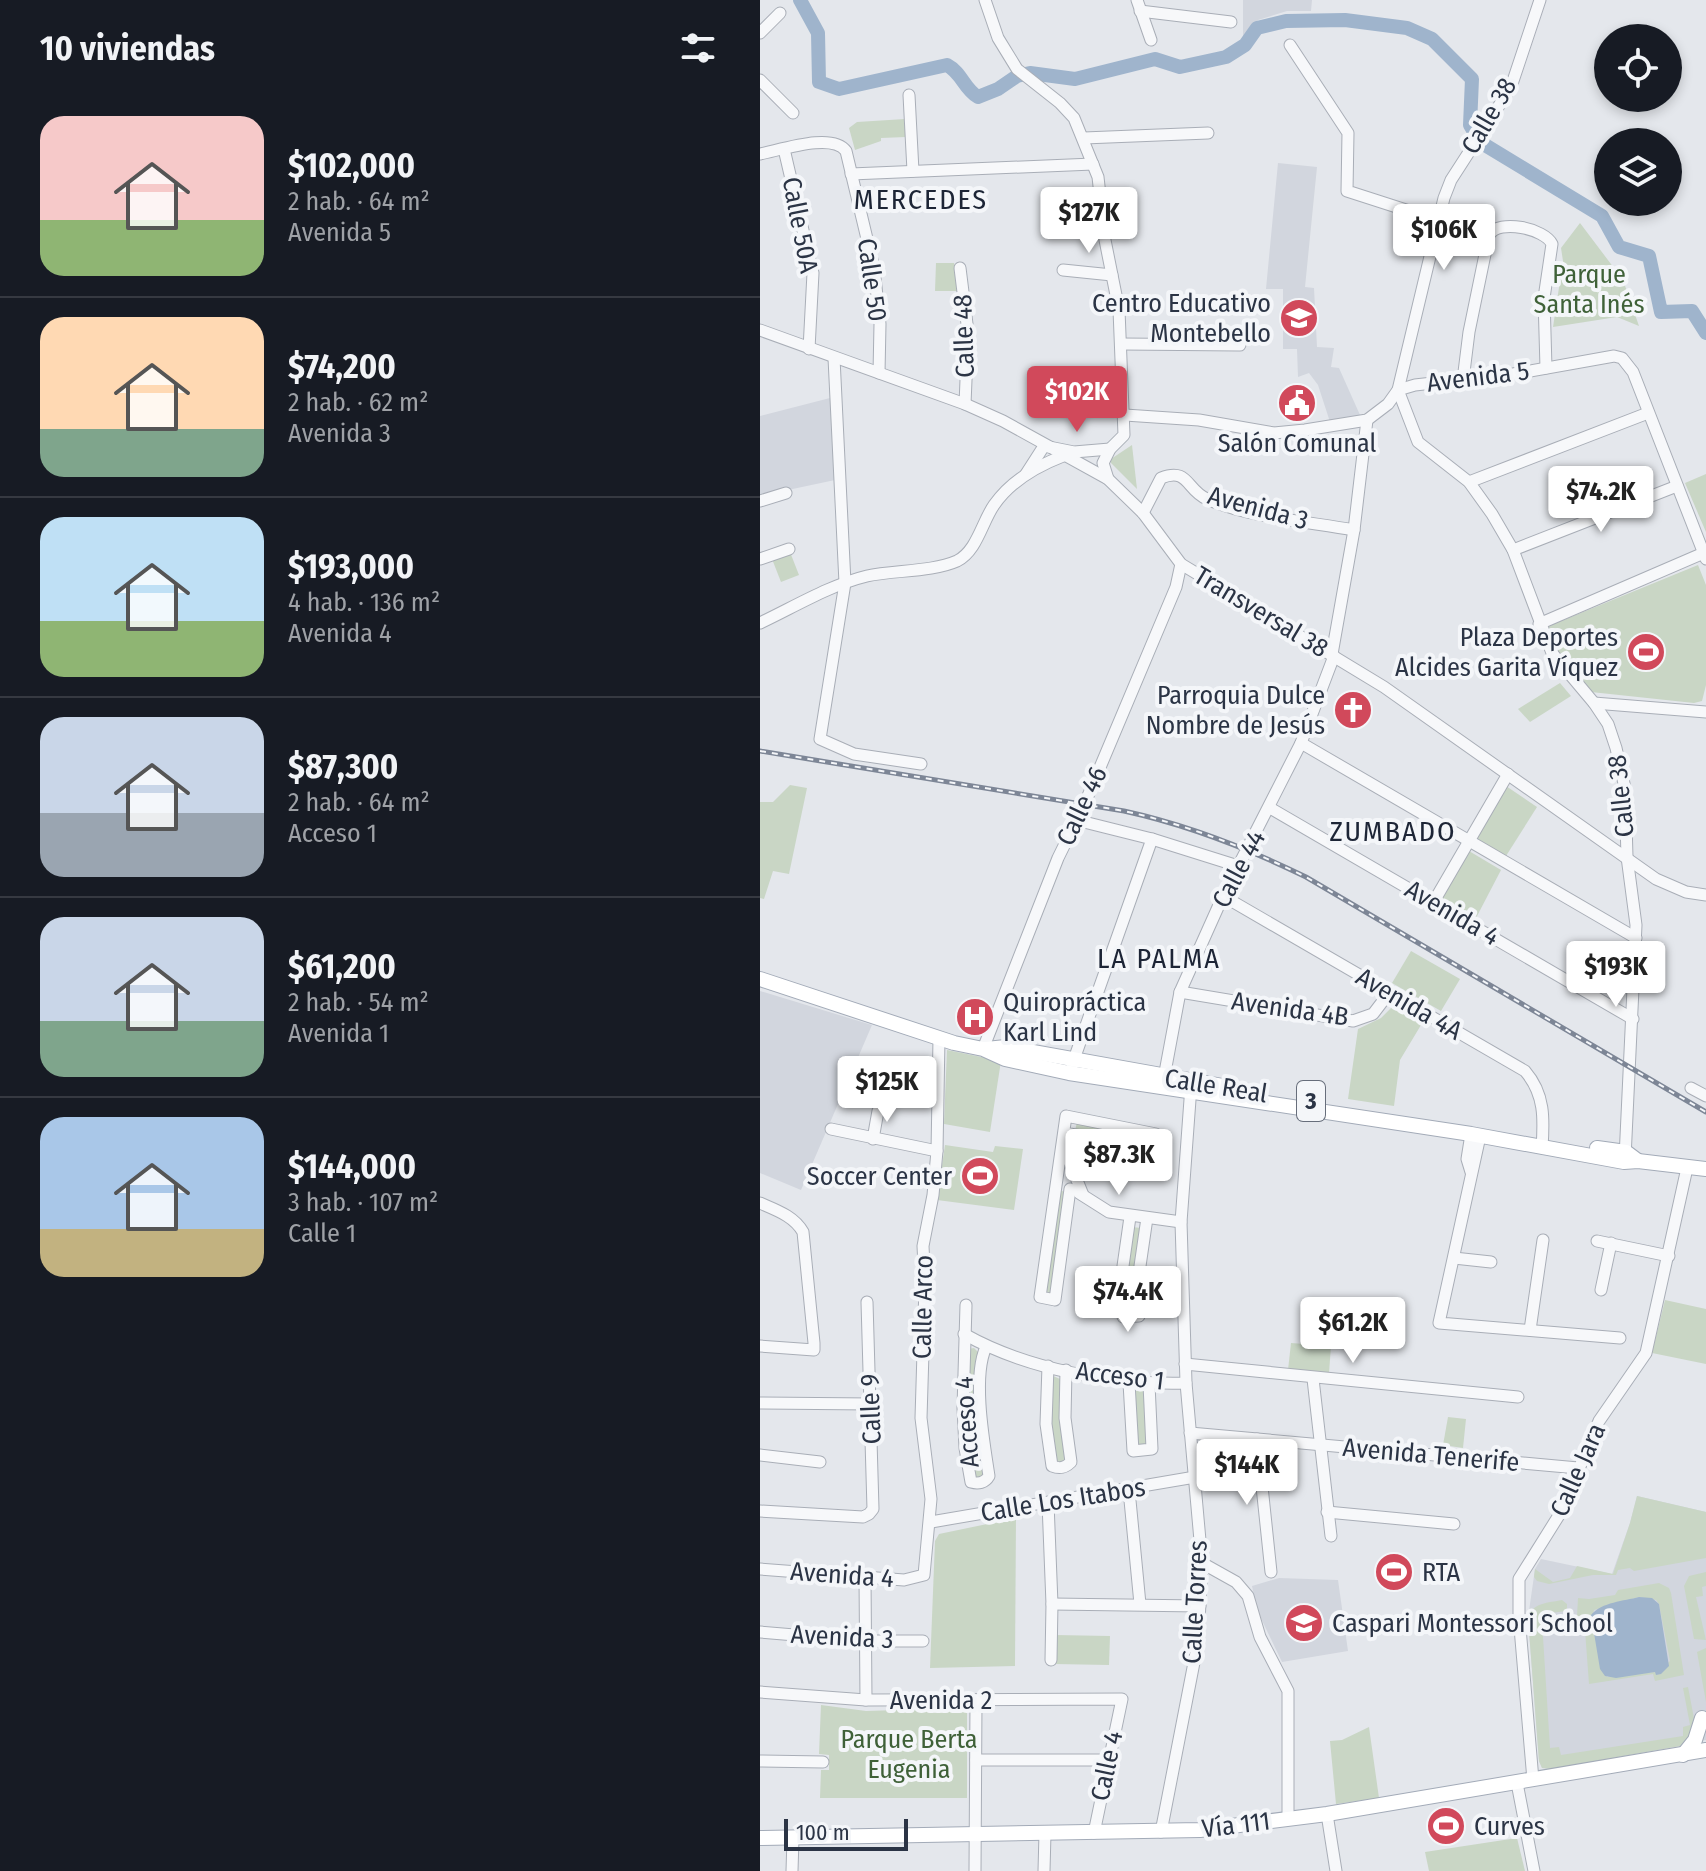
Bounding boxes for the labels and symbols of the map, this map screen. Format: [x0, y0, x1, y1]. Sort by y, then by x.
street label: Calle 38 [1455, 72, 1523, 160]
street label: Calle 50A [776, 174, 825, 276]
district label: MERCEDES [854, 183, 988, 216]
pin: $127K [1033, 187, 1145, 255]
pin: $106K [1388, 204, 1500, 272]
street label: Calle 50 [851, 237, 893, 323]
park label: Parque Santa Inés [1534, 259, 1644, 320]
place label: Centro Educativo Montebello [1092, 288, 1271, 349]
street label: Calle 48 [947, 294, 981, 378]
school or university icon: Centro Educativo Montebello [1278, 297, 1320, 339]
street label: Avenida 5 [1425, 355, 1531, 399]
pin: $102K [1021, 366, 1133, 434]
public building icon: Salón Comunal [1276, 382, 1318, 424]
place label: Salón Comunal [1218, 428, 1376, 459]
pin: $74.2K [1536, 466, 1666, 534]
street label: Avenida 3 [1204, 480, 1312, 536]
street label: Transversal 38 [1188, 560, 1334, 664]
place label: Plaza Deportes Alcides Garita Víquez [1395, 622, 1618, 683]
sports icon: Plaza Deportes Alcides Garita Víquez [1625, 631, 1667, 673]
place label: Parroquia Dulce Nombre de Jesús [1146, 680, 1325, 741]
church icon: Parroquia Dulce Nombre de Jesús [1332, 689, 1374, 731]
street label: Calle 38 [1601, 753, 1641, 839]
street label: Calle 46 [1050, 762, 1114, 850]
district label: ZUMBADO [1329, 815, 1457, 848]
street label: Calle 44 [1206, 825, 1272, 913]
street label: Avenida 4 [1399, 874, 1505, 952]
pin: $193K [1560, 941, 1672, 1009]
district label: LA PALMA [1097, 942, 1221, 975]
street label: Avenida 4A [1350, 961, 1468, 1047]
street label: Avenida 4B [1229, 985, 1351, 1033]
place label: Quiropráctica Karl Lind [1003, 987, 1146, 1048]
hospital icon: Quiropráctica Karl Lind [954, 996, 996, 1038]
pin: $125K [831, 1056, 943, 1124]
street label: Calle Real [1162, 1063, 1270, 1109]
road number: 3 [1297, 1081, 1325, 1121]
pin: $87.3K [1054, 1129, 1184, 1197]
sports icon: Soccer Center [959, 1155, 1001, 1197]
place label: Soccer Center [807, 1161, 952, 1192]
street label: Calle Arco [907, 1255, 939, 1359]
pin: $74.4K [1063, 1266, 1193, 1334]
pin: $61.2K [1288, 1297, 1418, 1365]
street label: Acceso 1 [1074, 1355, 1166, 1397]
street label: Calle 9 [854, 1373, 888, 1445]
street label: Acceso 4 [948, 1375, 986, 1469]
street label: Calle Jara [1544, 1419, 1612, 1521]
street label: Avenida Tenerife [1341, 1432, 1521, 1478]
pin: $144K [1191, 1439, 1303, 1507]
street label: Calle Los Itabos [978, 1472, 1148, 1528]
street label: Calle Torres [1176, 1539, 1214, 1665]
sports icon: RTA [1373, 1551, 1415, 1593]
street label: Avenida 4 [789, 1556, 895, 1594]
place label: RTA [1422, 1557, 1460, 1588]
school or university icon: Caspari Montessori School [1283, 1602, 1325, 1644]
place label: Caspari Montessori School [1332, 1608, 1613, 1639]
street label: Avenida 3 [790, 1619, 894, 1655]
street label: Avenida 2 [890, 1685, 992, 1716]
park label: Parque Berta Eugenia [840, 1724, 978, 1785]
street label: Calle 4 [1085, 1728, 1129, 1804]
street label: Vía 111 [1200, 1805, 1272, 1845]
sports icon: Curves [1425, 1805, 1467, 1847]
place label: Curves [1474, 1811, 1545, 1842]
scale bar [784, 1815, 908, 1851]

